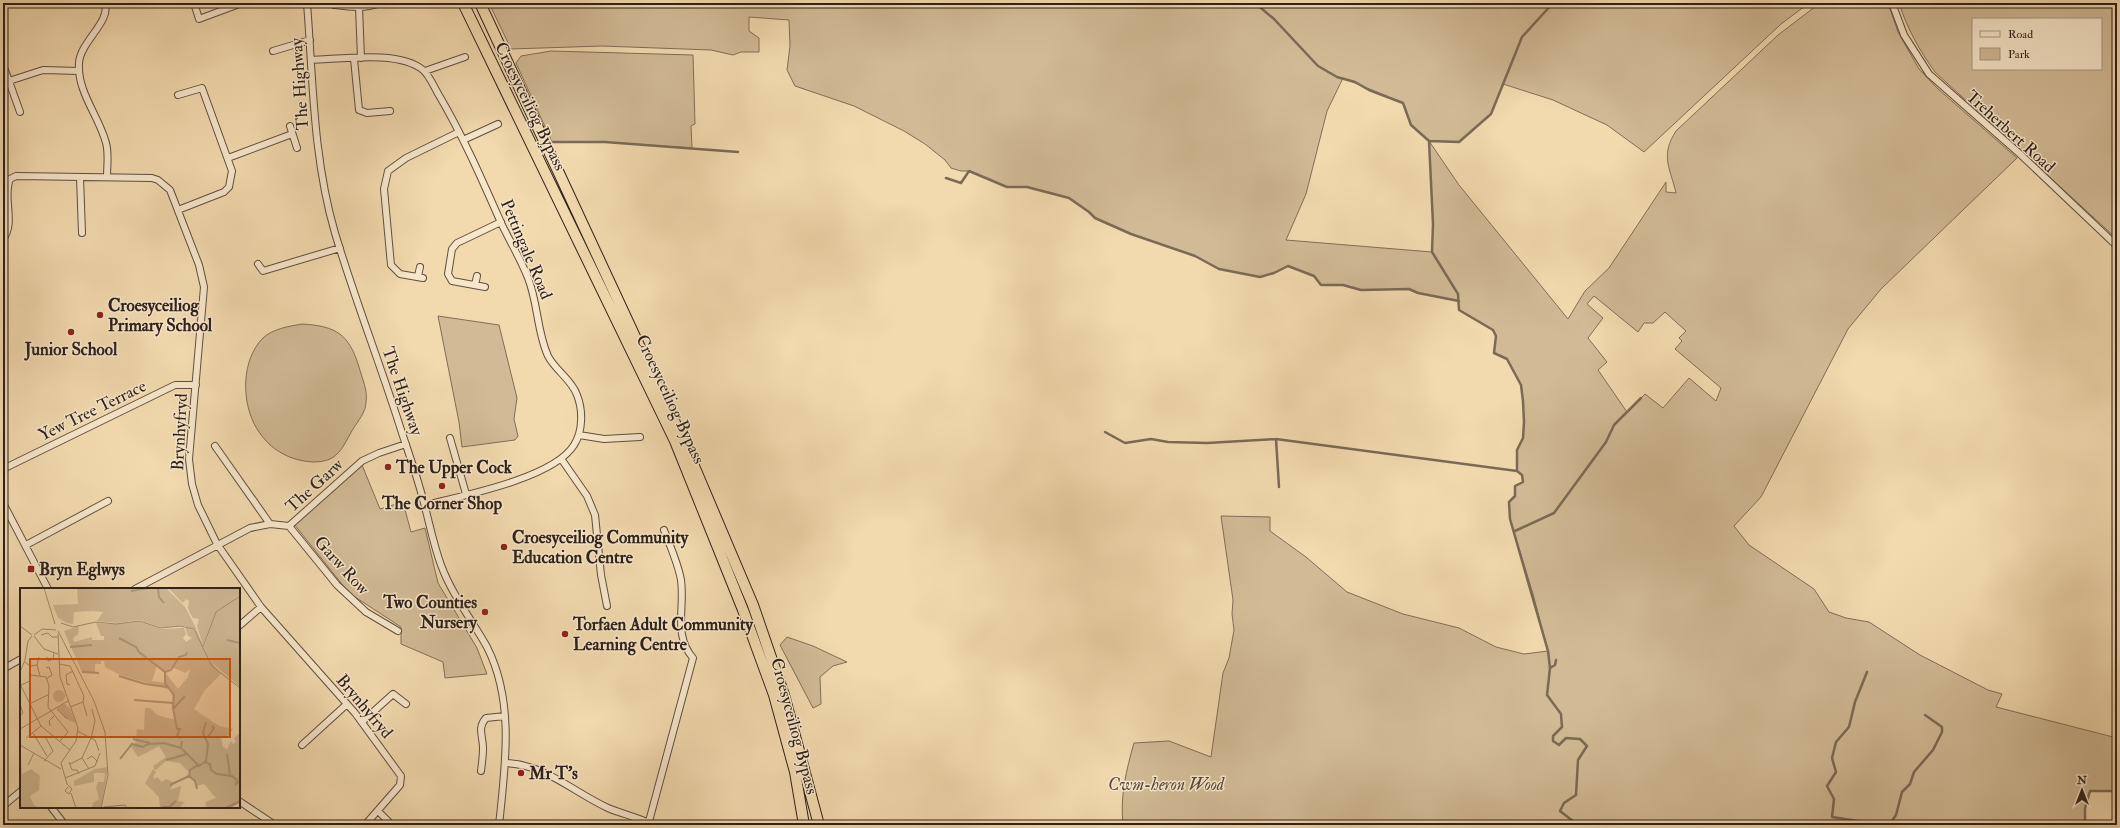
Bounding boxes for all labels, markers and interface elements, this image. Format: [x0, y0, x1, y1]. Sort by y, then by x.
legend [1972, 18, 2102, 70]
text: Road [2008, 27, 2033, 42]
street label: The Highway [286, 37, 314, 131]
street label: Croesyceiliog Bypass [489, 39, 571, 174]
text: Park [2008, 47, 2030, 62]
street label: Treherbert Road [1962, 86, 2060, 177]
street label: Pettingale Road [496, 196, 557, 303]
place label: Croesyceiliog Primary School [108, 295, 213, 337]
marker: Croesyceiliog Primary School [95, 310, 105, 320]
marker: Junior School [66, 327, 76, 337]
street label: Croesyceiliog Bypass [630, 331, 710, 468]
place label: Junior School [24, 339, 118, 361]
street label: The Highway [377, 344, 428, 439]
street label: Yew Tree Terrace [35, 375, 150, 446]
street label: Brynhyfryd [167, 392, 193, 471]
street label: The Garw [281, 454, 348, 517]
place label: The Upper Cock [395, 457, 513, 479]
marker: The Upper Cock [383, 462, 393, 472]
marker: The Corner Shop [437, 481, 447, 491]
place label: The Corner Shop [381, 493, 502, 515]
place label: Croesyceiliog Community Education Centre [512, 527, 689, 568]
street label: Garw Row [310, 531, 374, 600]
marker: Croesyceiliog Community Education Centre [499, 542, 509, 552]
place label: Bryn Eglwys [39, 559, 125, 581]
marker: Bryn Eglwys [26, 564, 36, 574]
inset map [20, 588, 240, 808]
place label: Two Counties Nursery [382, 592, 478, 634]
marker: Two Counties Nursery [480, 607, 490, 617]
place label: Torfaen Adult Community Learning Centre [572, 614, 754, 656]
marker: Torfaen Adult Community Learning Centre [560, 629, 570, 639]
street label: Croesyceiliog Bypass [765, 656, 823, 797]
street label: Brynhyfryd [331, 670, 398, 744]
place label: Mr T's [528, 763, 578, 784]
marker: Mr T's [516, 768, 526, 778]
north arrow [2062, 770, 2102, 810]
park label: Cwm-heron Wood [1108, 774, 1225, 795]
text: N [2076, 774, 2088, 787]

